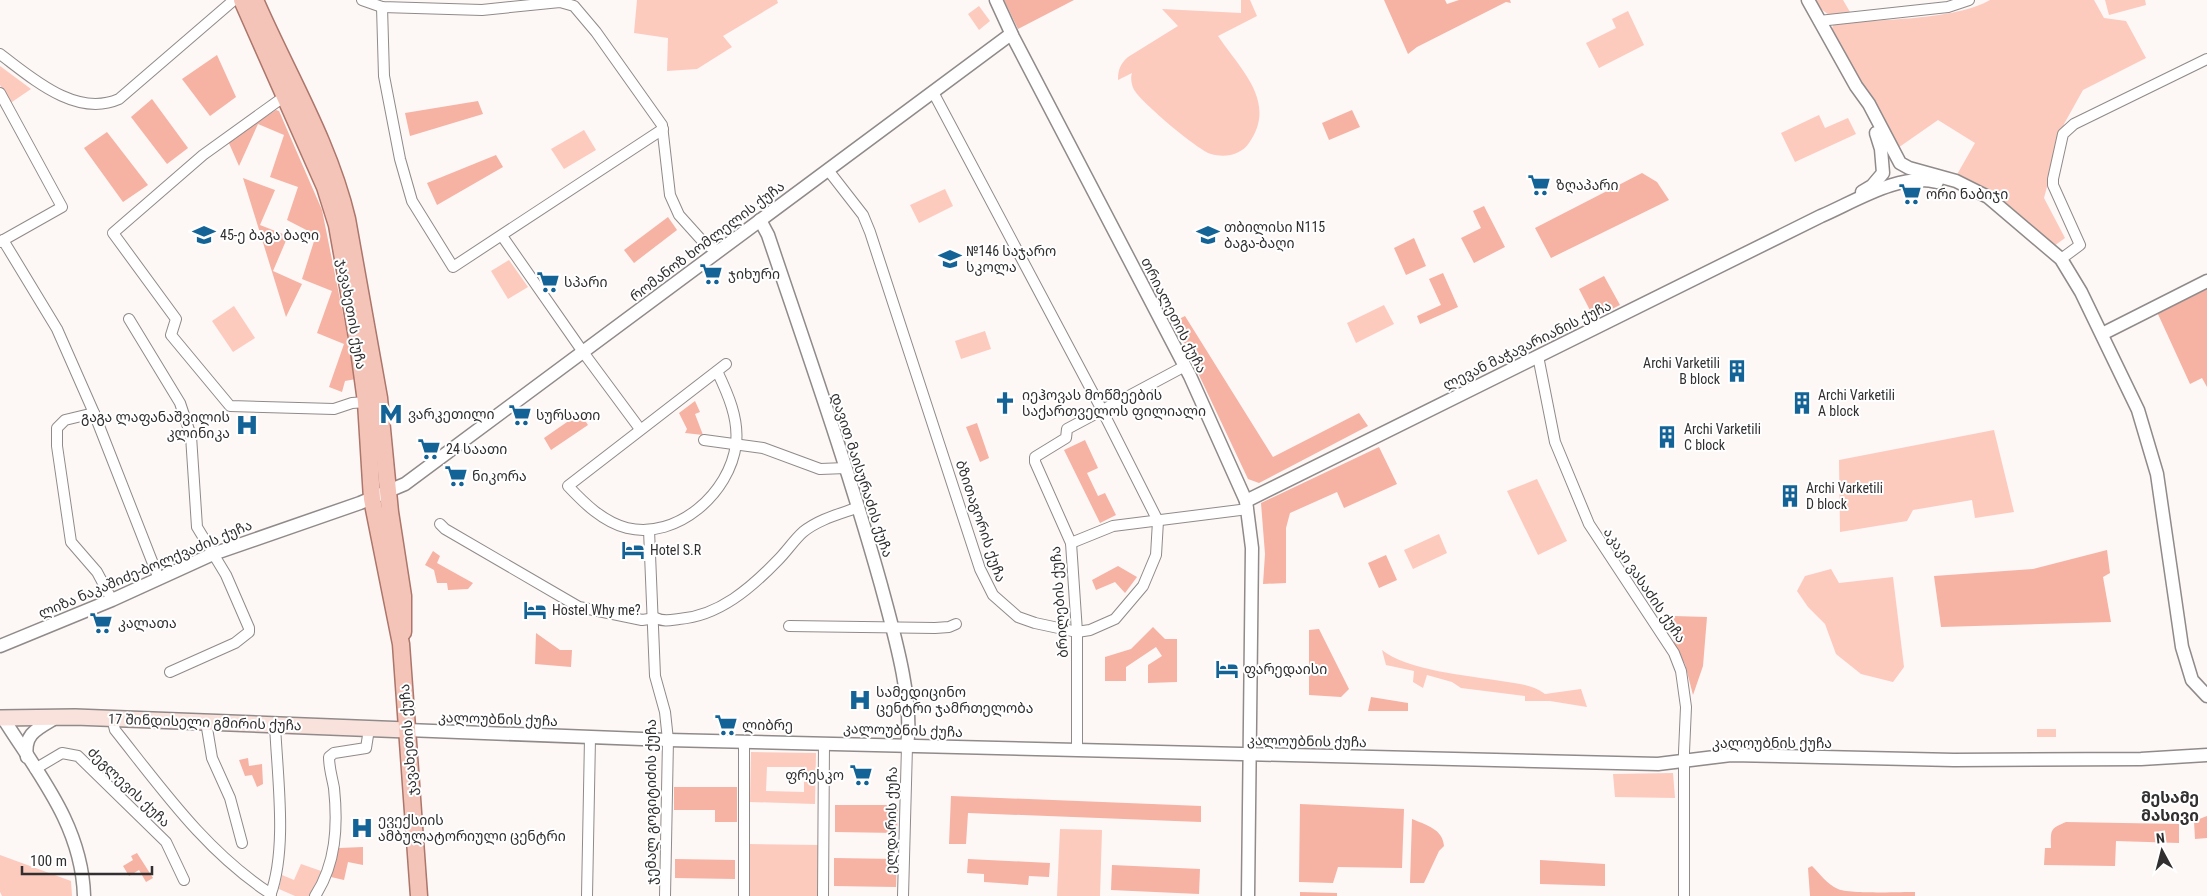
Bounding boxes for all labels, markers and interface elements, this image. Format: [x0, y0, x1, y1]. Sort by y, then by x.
supermarket icon: ზღაპარი [1526, 172, 1552, 198]
place label: ზღაპარი [1556, 177, 1619, 194]
street label: რომანოზ ხომლელის ქუჩა [627, 178, 788, 305]
supermarket icon: ორი ნაბიჯი [1897, 181, 1923, 207]
place label: ორი ნაბიჯი [1926, 186, 2008, 203]
place label: თბილისი N115 ბაგა-ბაღი [1224, 219, 1325, 252]
school or university icon: 45-ე ბაგა ბაღი [191, 222, 217, 248]
school or university icon: თბილისი N115 ბაგა-ბაღი [1195, 222, 1221, 248]
place label: 45-ე ბაგა ბაღი [220, 227, 319, 244]
place label: №146 საჯარო სკოლა [966, 243, 1056, 276]
school or university icon: №146 საჯარო სკოლა [937, 246, 963, 272]
street label: თრიალეთის ქუჩა [1137, 255, 1210, 376]
street label: ჯავახეთის ქუჩა [333, 257, 370, 371]
supermarket icon: ჯიხური [698, 261, 724, 287]
place label: ჯიხური [728, 266, 780, 283]
supermarket icon: სპარი [535, 269, 561, 295]
place label: სპარი [564, 274, 607, 290]
street label: ლევან მაჭავარიანის ქუჩა [1440, 297, 1614, 394]
place label: Archi Varketili B block [1643, 355, 1721, 387]
building icon: Archi Varketili B block [1724, 358, 1750, 384]
place label: იეჰოვას მოწმეების საქართველოს ფილიალი [1022, 387, 1206, 420]
place label: Archi Varketili A block [1818, 387, 1895, 419]
church icon: იეჰოვას მოწმეების საქართველოს ფილიალი [992, 390, 1018, 416]
building icon: Archi Varketili A block [1789, 390, 1815, 416]
street label: დავით მაისურაძის ქუჩა [827, 391, 896, 560]
metro station icon: ვარკეთილი [378, 401, 404, 427]
supermarket icon: სურსათი [507, 402, 533, 428]
place label: ვარკეთილი [408, 406, 495, 423]
place label: სურსათი [536, 407, 600, 424]
place label: გაგა ლაფანაშვილის კლინიკა [81, 409, 230, 442]
hospital icon: გაგა ლაფანაშვილის კლინიკა [234, 412, 260, 438]
place label: Archi Varketili C block [1684, 421, 1761, 453]
building icon: Archi Varketili C block [1654, 424, 1680, 450]
supermarket icon: 24 საათი [416, 436, 442, 462]
place label: 24 საათი [446, 441, 507, 457]
street label: ბზითაგორის ქუჩა [952, 458, 1009, 584]
supermarket icon: ნიკორა [443, 463, 469, 489]
place label: ნიკორა [472, 468, 527, 485]
place label: Archi Varketili D block [1806, 480, 1883, 512]
building icon: Archi Varketili D block [1777, 483, 1803, 509]
street label: ლიზა ნაკაშიძე-ბოლქვაძის ქუჩა [36, 517, 255, 622]
street label: აკაკი ვასაძის ქუჩა [1600, 525, 1689, 646]
hotel icon: Hotel S.R [620, 537, 646, 563]
place label: Hotel S.R [650, 542, 702, 558]
street label: ბრილების ქუჩა [1047, 546, 1072, 658]
hotel icon: Hostel Why me? [522, 597, 548, 623]
place label: Hostel Why me? [552, 602, 641, 618]
supermarket icon: კალათა [88, 610, 114, 636]
place label: კალათა [118, 615, 177, 632]
hotel icon: ფარედაისი [1214, 656, 1240, 682]
place label: ფარედაისი [1244, 661, 1327, 678]
street label: ჯავახეთის ქუჩა [396, 683, 421, 797]
place label: სამედიცინო ცენტრი ჯამრთელობა [876, 684, 1033, 717]
hospital icon: სამედიცინო ცენტრი ჯამრთელობა [847, 687, 873, 713]
street label: კალოუბნის ქუჩა [438, 709, 558, 730]
street label: 17 შინდისელი გმირის ქუჩა [108, 711, 302, 734]
supermarket icon: ლიბრე [713, 712, 739, 738]
place label: ლიბრე [742, 717, 793, 734]
street label: ჯემალ გოგიტიძის ქუჩა [643, 719, 660, 885]
street label: კალოუბნის ქუჩა [843, 720, 963, 741]
street label: კალოუბნის ქუჩა [1247, 732, 1367, 751]
street label: კალოუბნის ქუჩა [1712, 735, 1832, 752]
street label: ძეგლევის ქუჩა [84, 744, 173, 831]
supermarket icon: ფრესკო [848, 762, 874, 788]
street label: ელდარის ქუჩა [882, 766, 901, 874]
place label: ფრესკო [785, 767, 844, 784]
district label: მესამე მასივი [2141, 788, 2199, 825]
place label: ევექსიის ამბულატორიული ცენტრი [378, 812, 566, 845]
hospital icon: ევექსიის ამბულატორიული ცენტრი [349, 815, 375, 841]
north arrow [2137, 826, 2187, 876]
text: N [2155, 830, 2166, 847]
scale bar [22, 844, 152, 876]
text: 100 m [30, 852, 67, 870]

